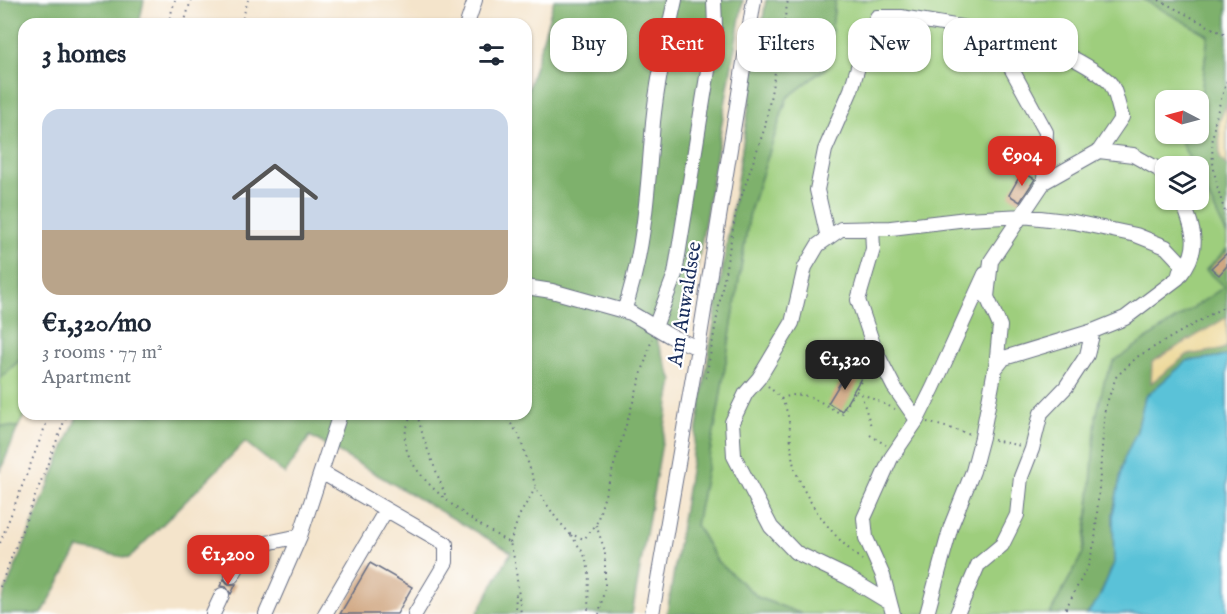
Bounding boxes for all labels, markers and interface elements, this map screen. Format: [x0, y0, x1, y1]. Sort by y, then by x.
chip: Buy [550, 18, 627, 72]
chip: Rent [639, 18, 725, 72]
chip: Filters [737, 18, 836, 72]
chip: New [848, 18, 931, 72]
chip: Apartment [943, 18, 1078, 72]
text: 3 homes [42, 38, 126, 71]
icon: filters [475, 38, 508, 71]
north arrow [1155, 90, 1209, 144]
map controls [1155, 90, 1209, 210]
pin: €904 [986, 136, 1058, 187]
text: €904 [1002, 143, 1042, 168]
icon: home [221, 148, 329, 256]
button: layers [1155, 156, 1209, 210]
street label: Am Auwaldsee [662, 239, 709, 370]
text: €1,320/mo [42, 307, 151, 340]
text: 3 rooms · 77 m² [42, 340, 162, 365]
pin: €1,320 [796, 340, 894, 391]
text: €1,320 [819, 347, 871, 372]
text: Apartment [42, 365, 131, 390]
pin: €1,200 [179, 535, 277, 586]
text: €1,200 [201, 542, 255, 567]

